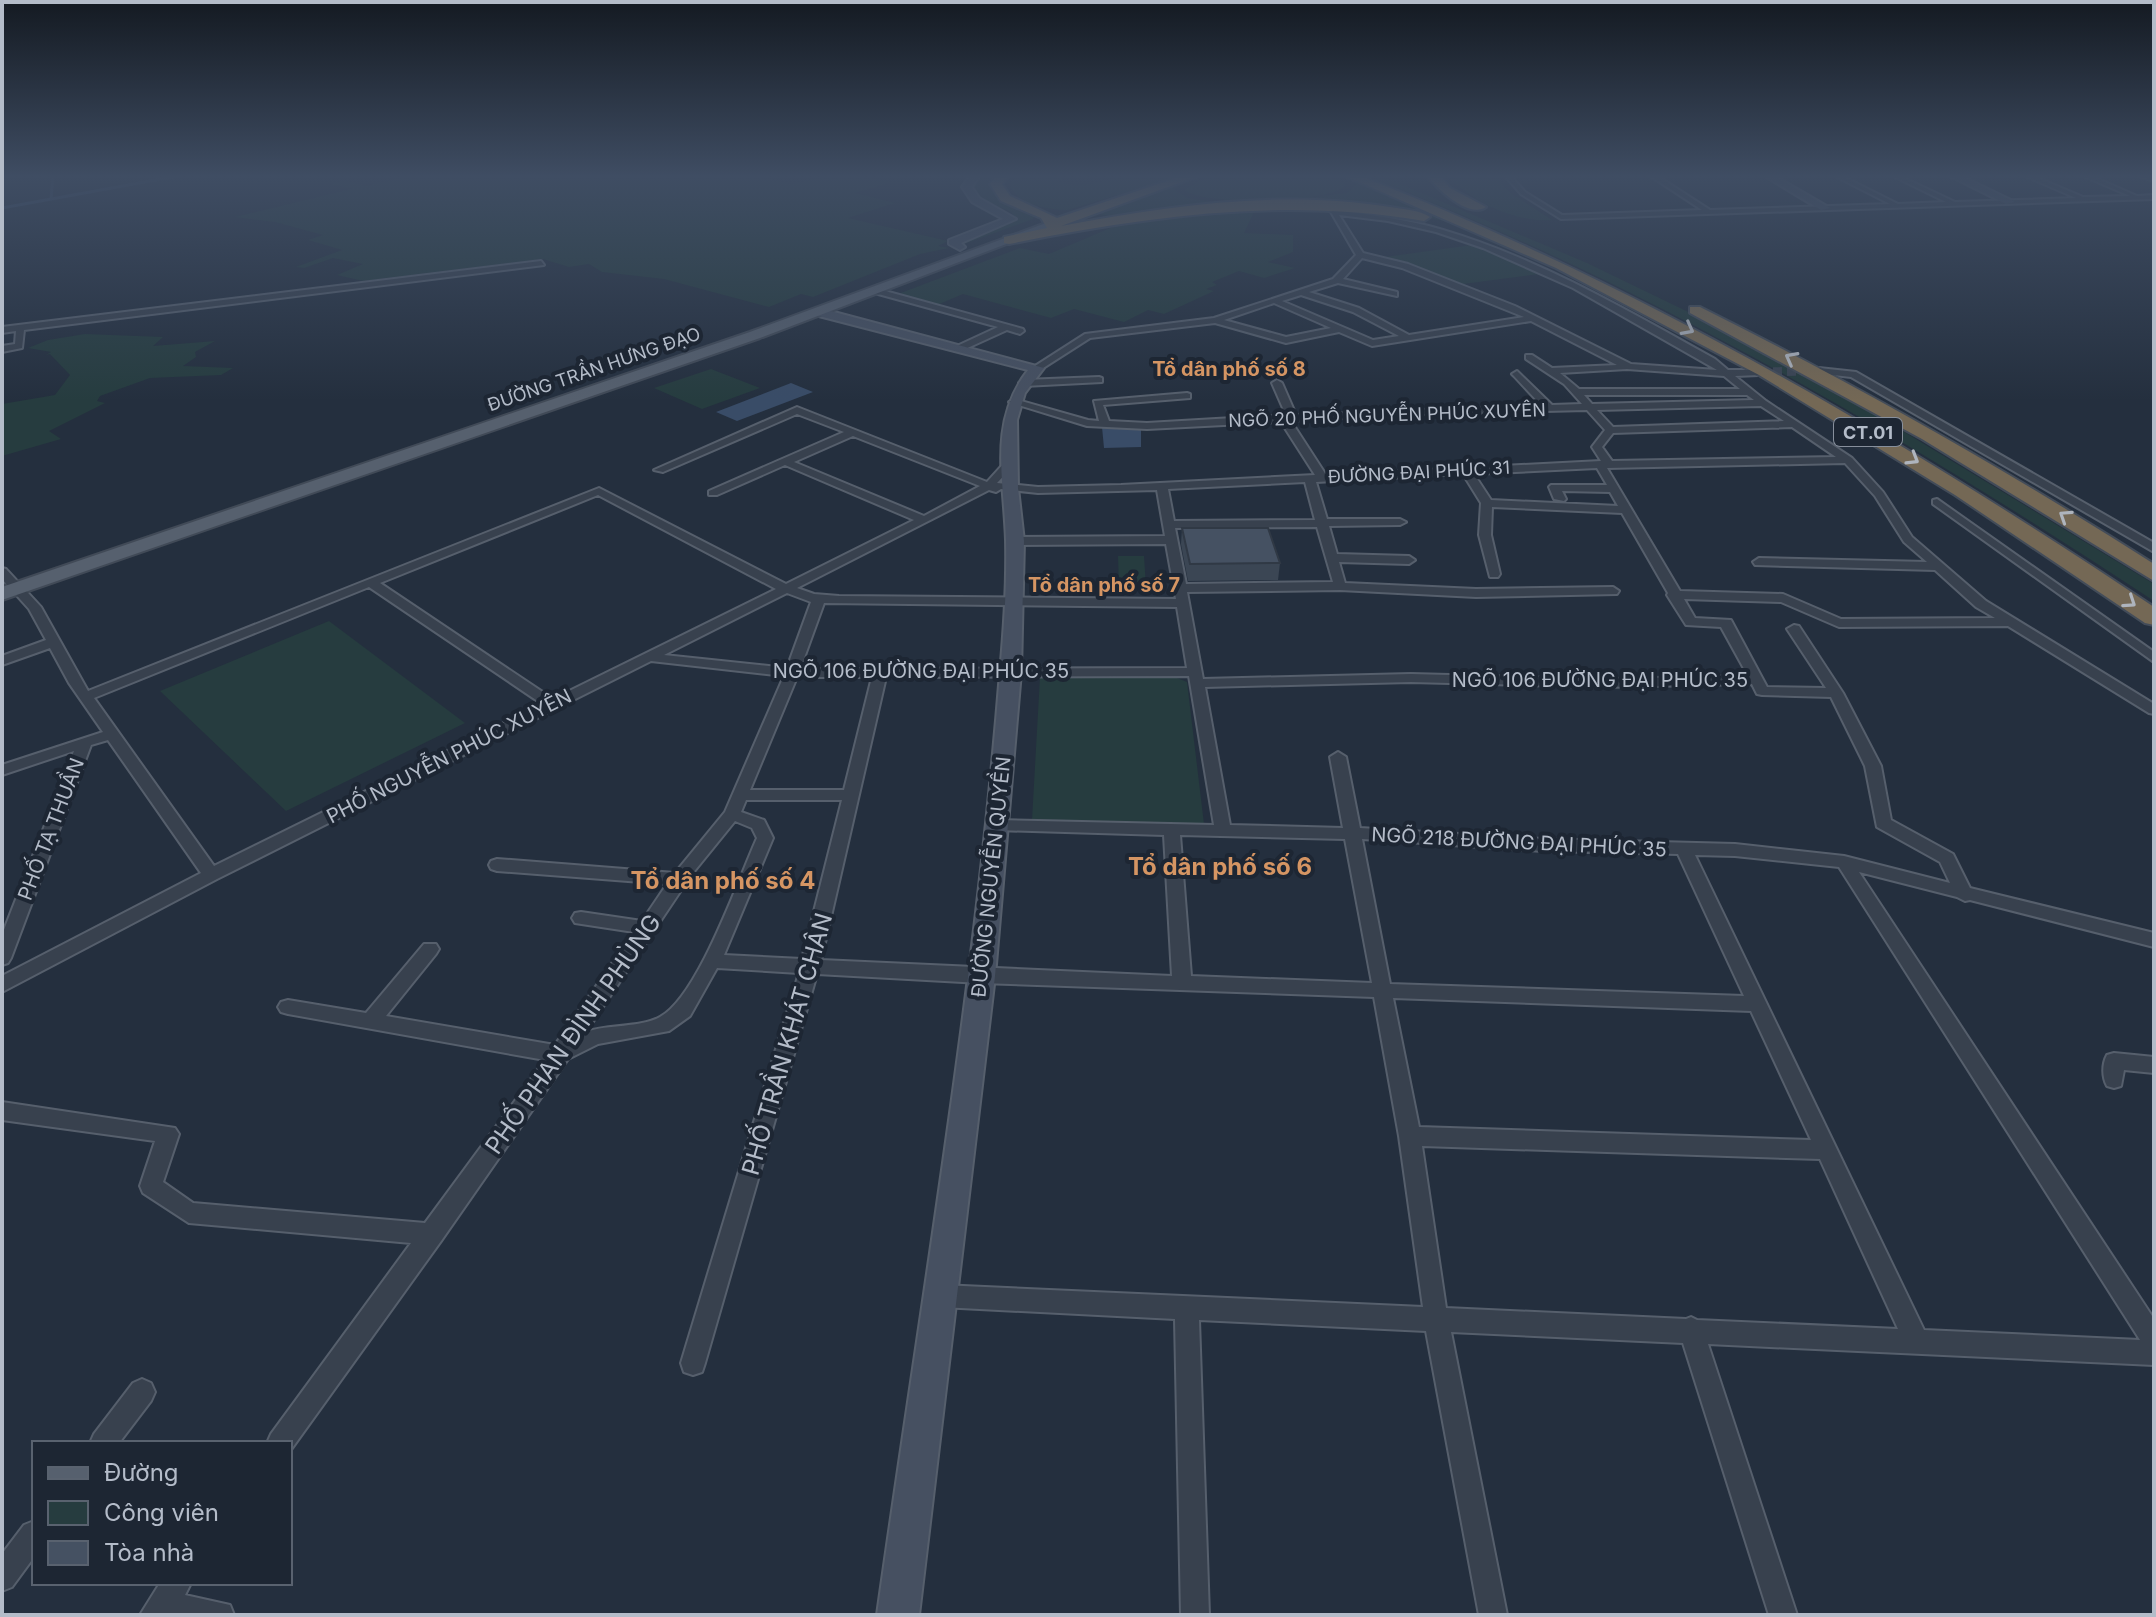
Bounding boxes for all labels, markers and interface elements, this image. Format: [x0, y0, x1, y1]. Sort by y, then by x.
street label: ĐƯỜNG TRẦN HƯNG ĐẠO [484, 319, 703, 415]
one-way arrow [1680, 319, 1695, 334]
one-way arrow [1785, 353, 1800, 368]
district label: Tổ dân phố số 8 [1152, 357, 1306, 381]
street label: NGÕ 20 PHỐ NGUYỄN PHÚC XUYÊN [1228, 395, 1546, 431]
road number: CT.01 [1834, 418, 1902, 446]
one-way arrow [1904, 449, 1919, 465]
street label: ĐƯỜNG ĐẠI PHÚC 31 [1327, 456, 1511, 487]
one-way arrow [2059, 510, 2074, 525]
district label: Tổ dân phố số 7 [1028, 573, 1180, 597]
one-way arrow [2122, 592, 2136, 607]
street label: NGÕ 106 ĐƯỜNG ĐẠI PHÚC 35 [773, 658, 1069, 683]
street label: NGÕ 106 ĐƯỜNG ĐẠI PHÚC 35 [1452, 667, 1748, 692]
street label: PHỐ NGUYỄN PHÚC XUYÊN [321, 680, 575, 828]
street label: PHỐ TẠ THUẦN [9, 753, 89, 903]
street label: ĐƯỜNG NGUYỄN QUYỀN [962, 755, 1016, 999]
street label: NGÕ 218 ĐƯỜNG ĐẠI PHÚC 35 [1371, 821, 1667, 862]
district label: Tổ dân phố số 6 [1128, 852, 1312, 881]
district label: Tổ dân phố số 4 [631, 866, 815, 895]
street label: PHỐ PHAN ĐÌNH PHÙNG [476, 906, 667, 1160]
street label: PHỐ TRẦN KHÁT CHÂN [732, 908, 838, 1178]
legend [32, 1441, 292, 1585]
text: Đường [104, 1458, 179, 1487]
text: Công viên [104, 1498, 219, 1527]
text: Tòa nhà [104, 1538, 194, 1567]

